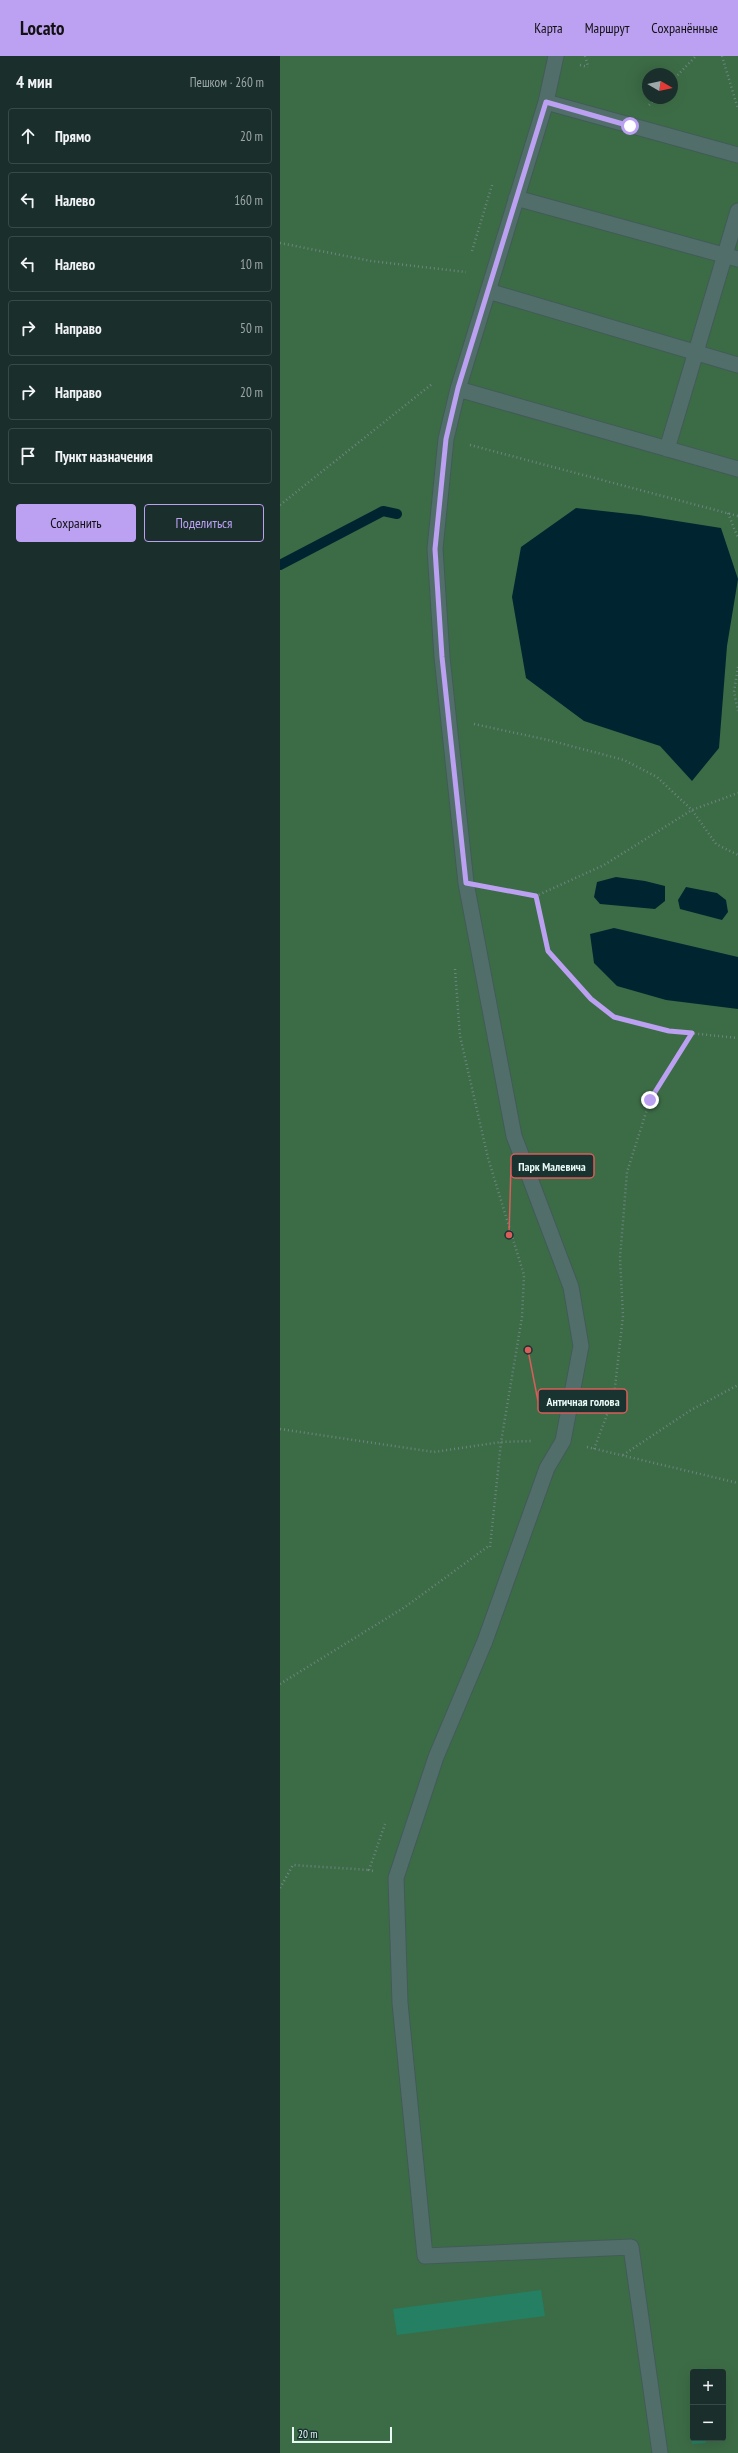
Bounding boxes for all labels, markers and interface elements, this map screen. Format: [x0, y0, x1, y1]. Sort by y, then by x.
text: Locato [20, 16, 65, 40]
text: Карта [534, 19, 563, 37]
text: Маршрут [585, 19, 629, 37]
text: Сохранённые [651, 19, 718, 37]
north arrow [642, 68, 678, 104]
text: 4 мин [16, 71, 52, 93]
text: Пешком · 260 m [190, 74, 264, 91]
route start [621, 117, 639, 135]
icon: ahead [17, 125, 39, 147]
text: Прямо [55, 127, 91, 146]
text: 20 m [240, 128, 263, 145]
icon: left [17, 189, 39, 211]
text: Налево [55, 191, 95, 210]
text: 160 m [234, 192, 263, 209]
icon: left [17, 253, 39, 275]
text: Налево [55, 255, 95, 274]
text: 10 m [240, 256, 263, 273]
icon: right [17, 317, 39, 339]
text: Направо [55, 319, 102, 338]
text: 50 m [240, 320, 263, 337]
icon: right [17, 381, 39, 403]
text: Направо [55, 383, 102, 402]
text: 20 m [240, 384, 263, 401]
icon: arrive [17, 445, 39, 467]
text: Пункт назначения [55, 447, 153, 466]
button: Сохранить [16, 504, 136, 542]
button: Поделиться [144, 504, 264, 542]
route end [641, 1091, 659, 1109]
callout: Парк Малевича [511, 1154, 594, 1178]
text: Парк Малевича [518, 1159, 586, 1174]
callout: Античная голова [538, 1389, 627, 1413]
text: Античная голова [545, 1394, 620, 1409]
map controls [690, 2369, 726, 2441]
button: + [690, 2369, 726, 2405]
button: − [690, 2405, 726, 2441]
scale bar [292, 2425, 392, 2444]
text: 20 m [298, 2427, 317, 2441]

